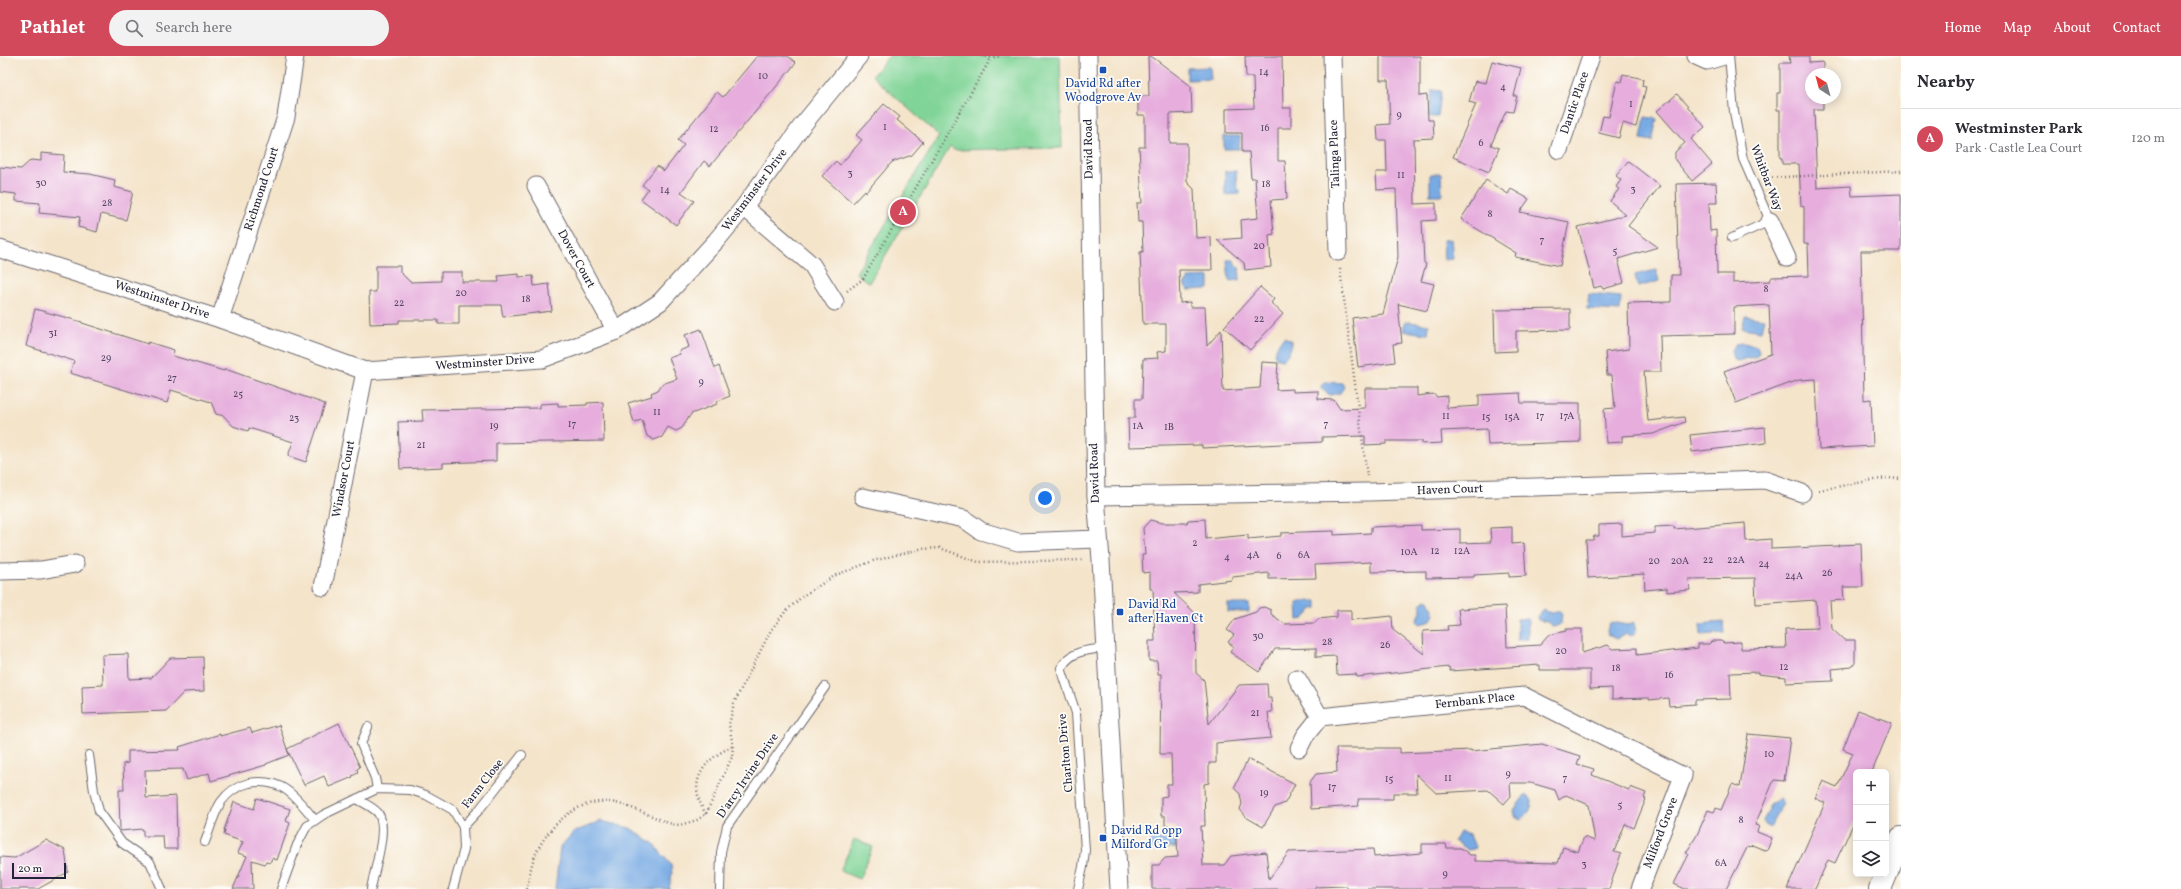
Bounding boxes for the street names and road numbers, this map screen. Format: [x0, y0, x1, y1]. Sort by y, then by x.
street label: Dantic Place [1557, 69, 1593, 136]
street label: David Road [1080, 118, 1098, 179]
street label: Talinga Place [1326, 119, 1344, 189]
street label: Whitbar Way [1746, 143, 1786, 214]
street label: Richmond Court [241, 145, 283, 233]
street label: Westminster Drive [719, 145, 791, 234]
street label: Dover Court [553, 227, 599, 291]
street label: Westminster Drive [112, 277, 212, 323]
street label: Westminster Drive [435, 352, 535, 374]
street label: Windsor Court [329, 439, 359, 519]
street label: David Road [1086, 442, 1104, 504]
street label: Haven Court [1417, 481, 1483, 499]
street label: Fernbank Place [1434, 689, 1516, 713]
street label: Charlton Drive [1055, 713, 1077, 793]
street label: D'arcy Irvine Drive [713, 730, 783, 822]
street label: Farm Close [459, 756, 508, 812]
street label: Milford Grove [1640, 795, 1682, 871]

